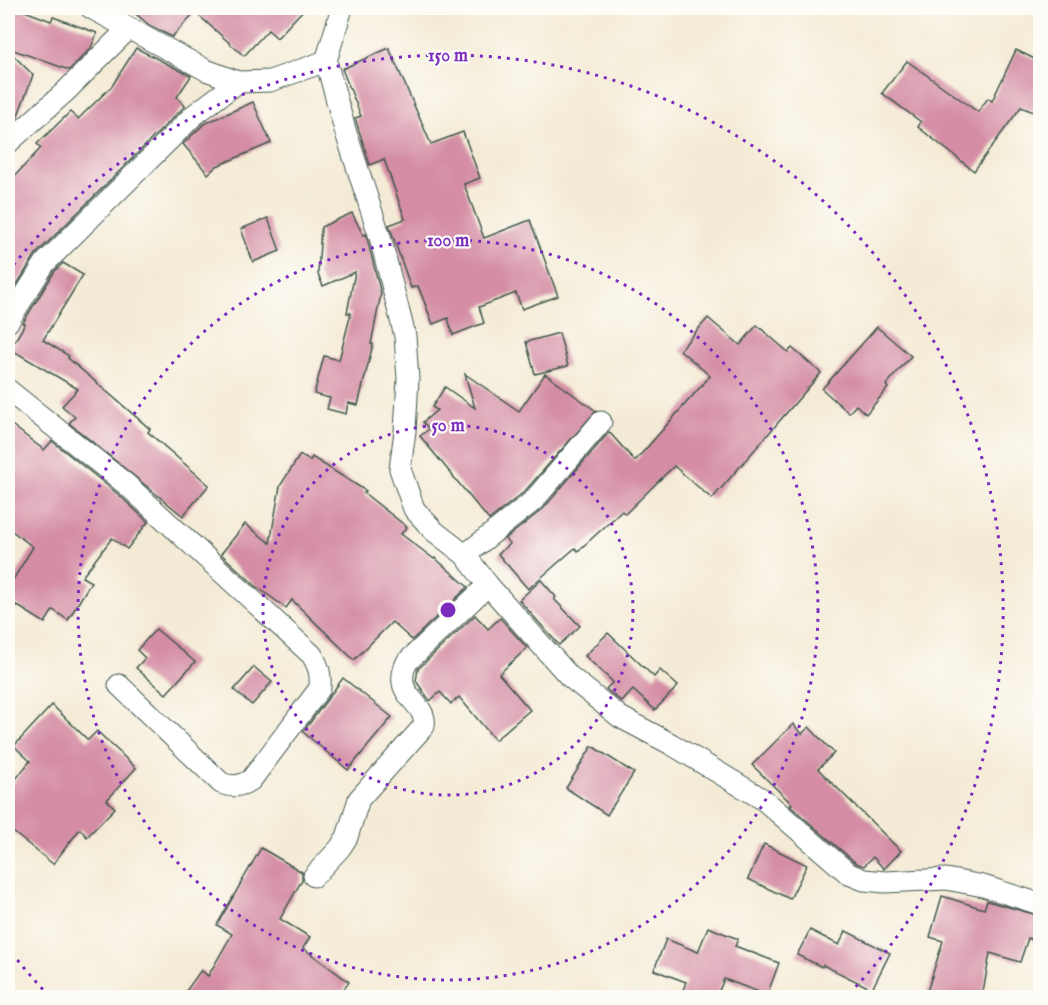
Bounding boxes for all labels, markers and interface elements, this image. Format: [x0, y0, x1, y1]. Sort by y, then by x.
text: 150 m [428, 45, 468, 68]
text: 100 m [427, 230, 469, 253]
text: 50 m [431, 415, 465, 438]
centre of rings [438, 600, 458, 620]

